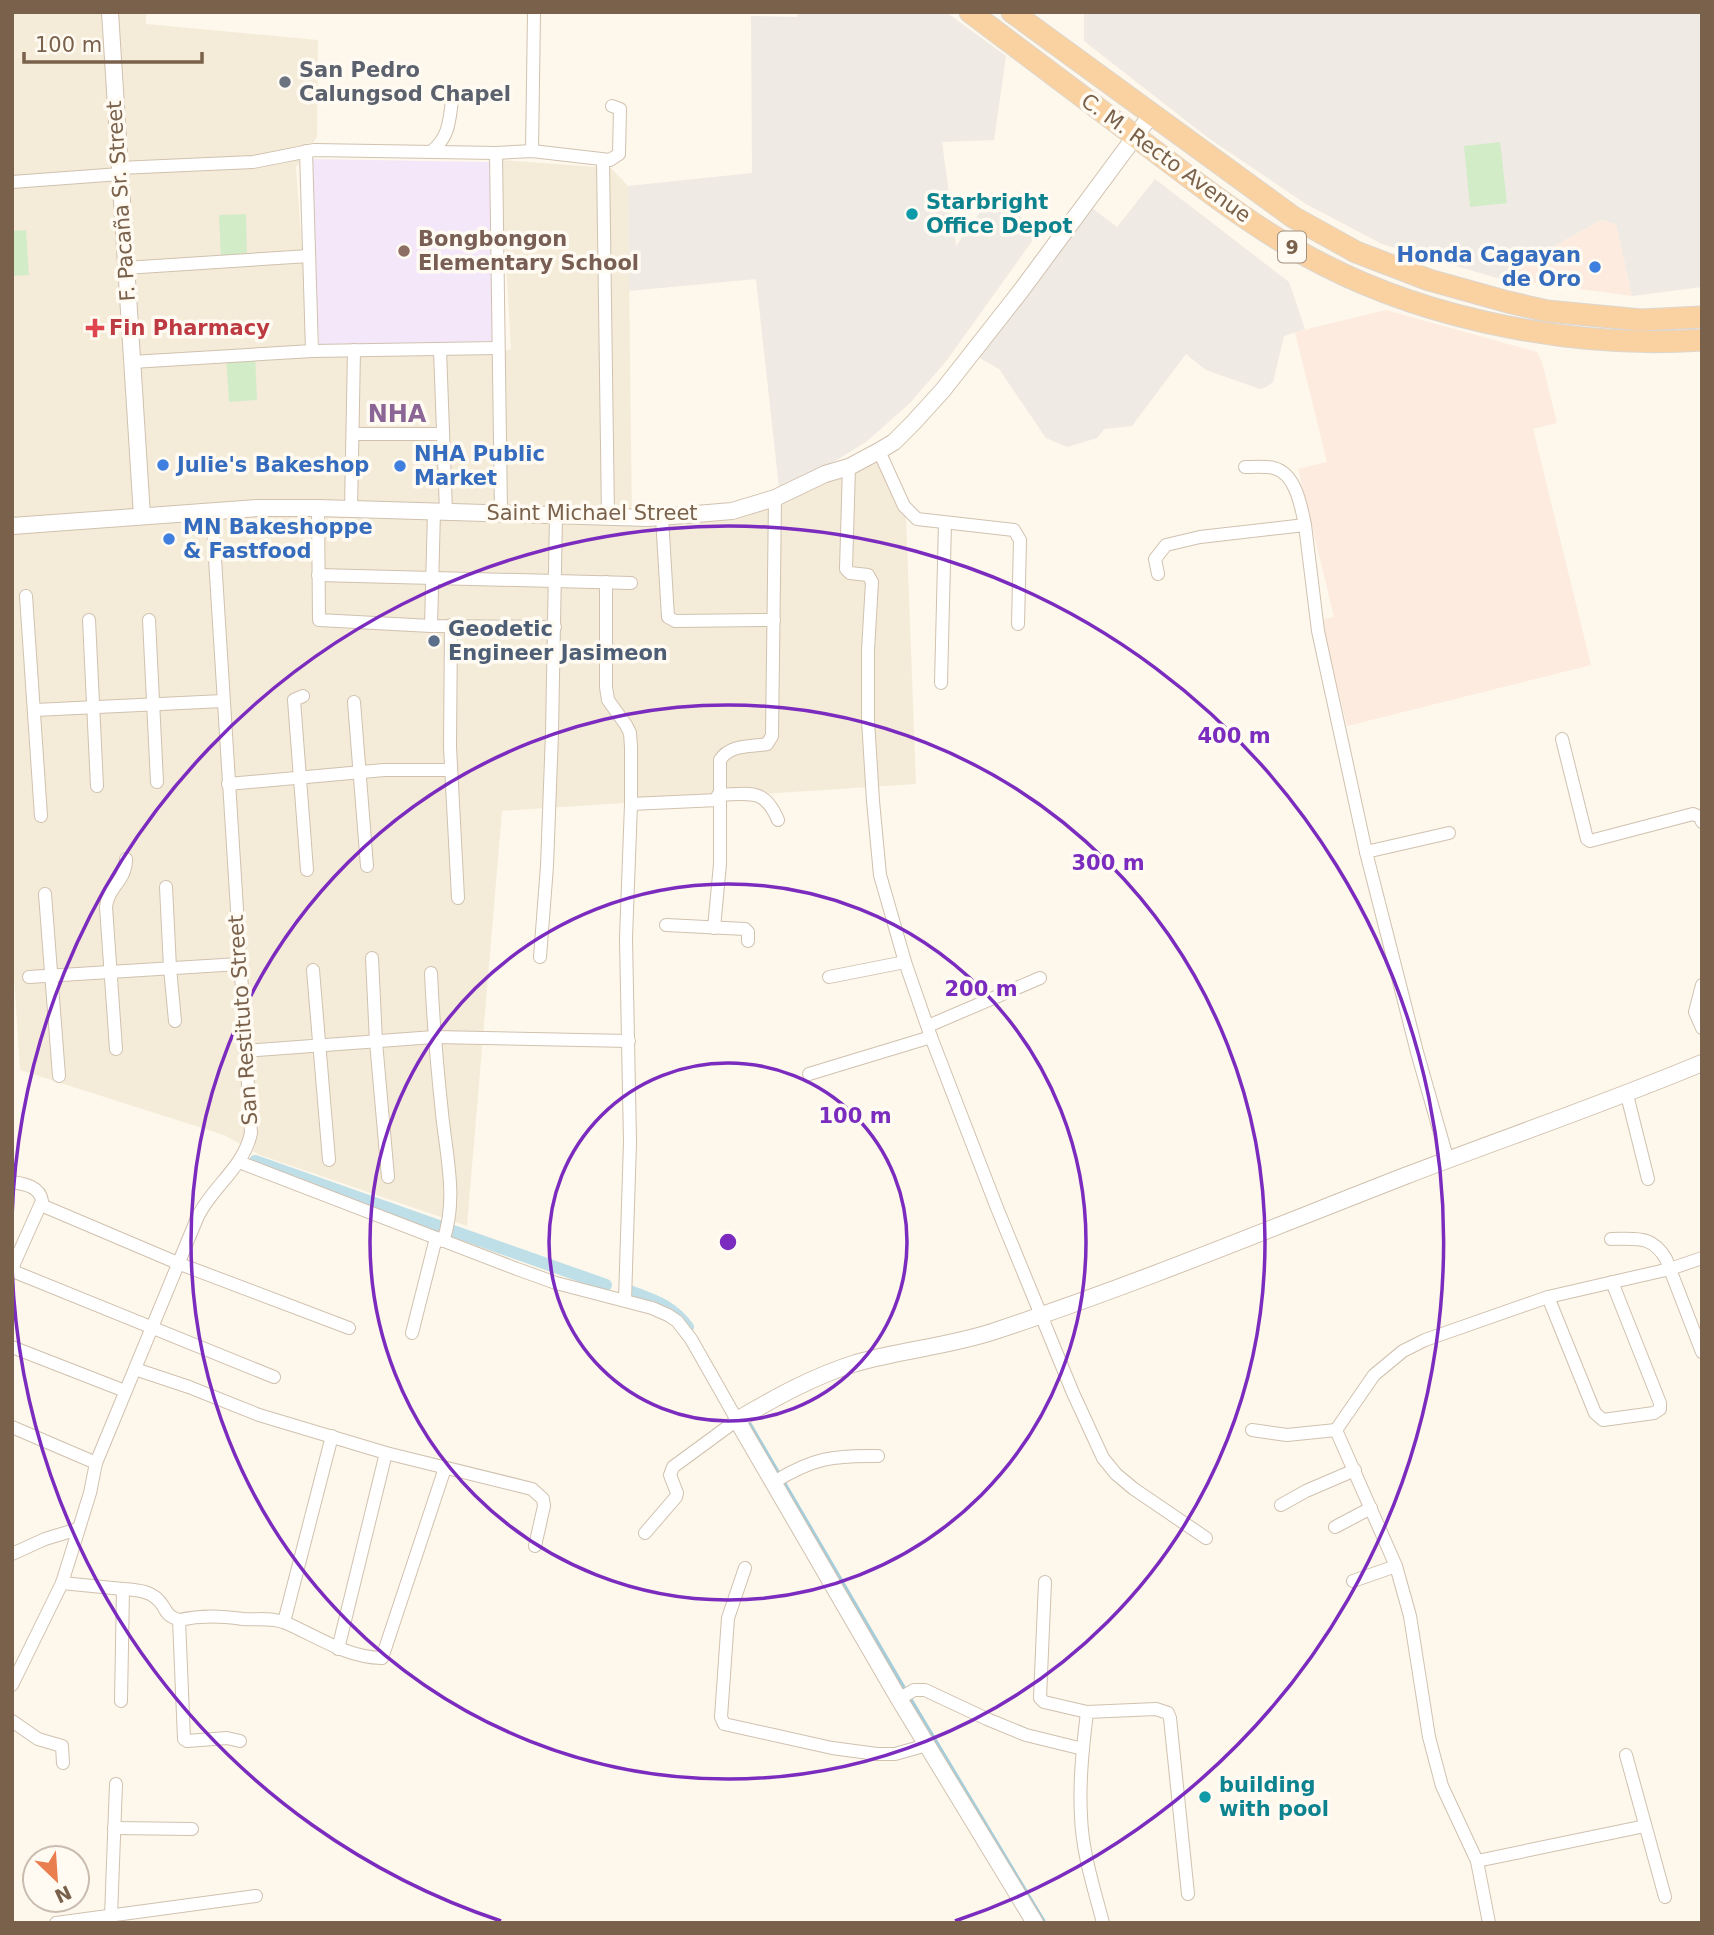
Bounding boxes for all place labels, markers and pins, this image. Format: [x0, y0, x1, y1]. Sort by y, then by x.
place label: San Pedro Calungsod Chapel [299, 58, 511, 106]
marker: San Pedro Calungsod Chapel [277, 74, 293, 90]
place label: Starbright Office Depot [926, 190, 1072, 238]
marker: Starbright Office Depot [904, 206, 920, 222]
place label: Bongbongon Elementary School [418, 227, 639, 275]
marker: Bongbongon Elementary School [396, 243, 412, 259]
place label: Honda Cagayan de Oro [1397, 243, 1581, 291]
marker: Honda Cagayan de Oro [1587, 259, 1603, 275]
place label: Fin Pharmacy [109, 316, 270, 340]
marker: Fin Pharmacy [87, 320, 103, 336]
place label: NHA Public Market [414, 442, 545, 490]
place label: Julie's Bakeshop [175, 453, 369, 477]
marker: Julie's Bakeshop [155, 457, 171, 473]
marker: NHA Public Market [392, 458, 408, 474]
place label: MN Bakeshoppe & Fastfood [183, 515, 373, 563]
marker: MN Bakeshoppe & Fastfood [161, 531, 177, 547]
place label: Geodetic Engineer Jasimeon [448, 617, 668, 665]
marker: Geodetic Engineer Jasimeon [426, 633, 442, 649]
centre of rings [716, 1230, 740, 1254]
place label: building with pool [1219, 1773, 1329, 1821]
marker: building with pool [1197, 1789, 1213, 1805]

